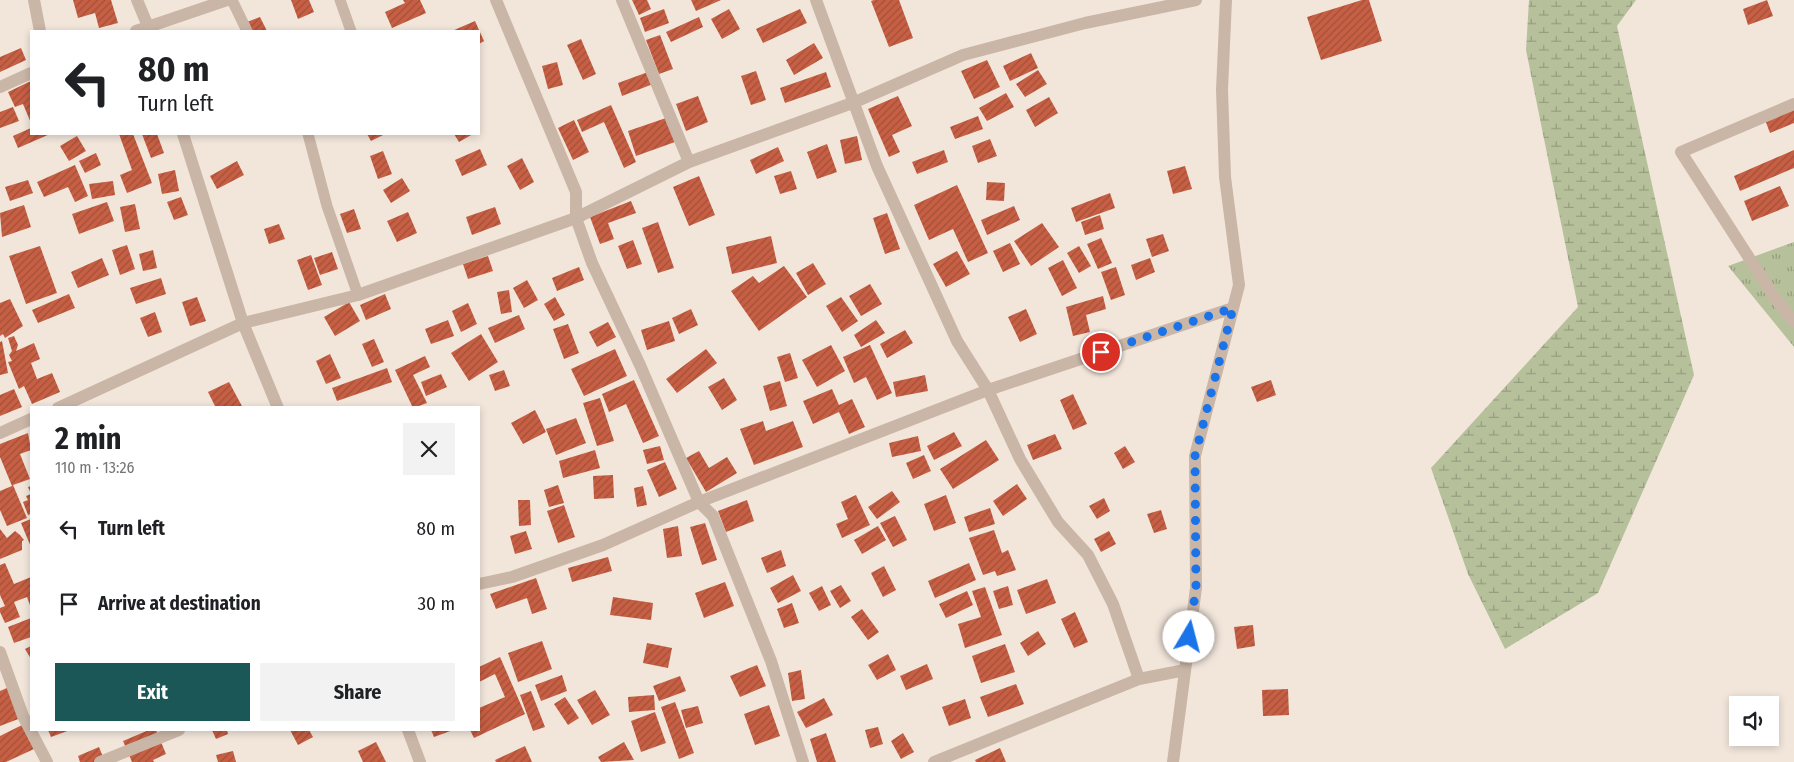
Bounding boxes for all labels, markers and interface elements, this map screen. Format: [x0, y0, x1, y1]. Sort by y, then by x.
text: 80 m [138, 48, 210, 90]
icon: left [55, 50, 120, 115]
text: Turn left [138, 90, 214, 117]
pin [1080, 331, 1122, 373]
icon: arrive [1087, 338, 1115, 366]
text: 2 min [55, 421, 122, 457]
button: close [403, 423, 455, 475]
text: 110 m · 13:26 [55, 458, 134, 477]
icon: left [55, 515, 83, 543]
text: Turn left [98, 517, 165, 540]
text: 80 m [417, 517, 455, 540]
icon: arrive [55, 590, 83, 618]
text: Arrive at destination [98, 592, 261, 615]
text: 30 m [417, 592, 455, 615]
position arrow [1162, 610, 1214, 662]
button: Exit [55, 663, 250, 721]
button: Share [260, 663, 455, 721]
map controls [1729, 696, 1779, 746]
button: sound [1729, 696, 1779, 746]

